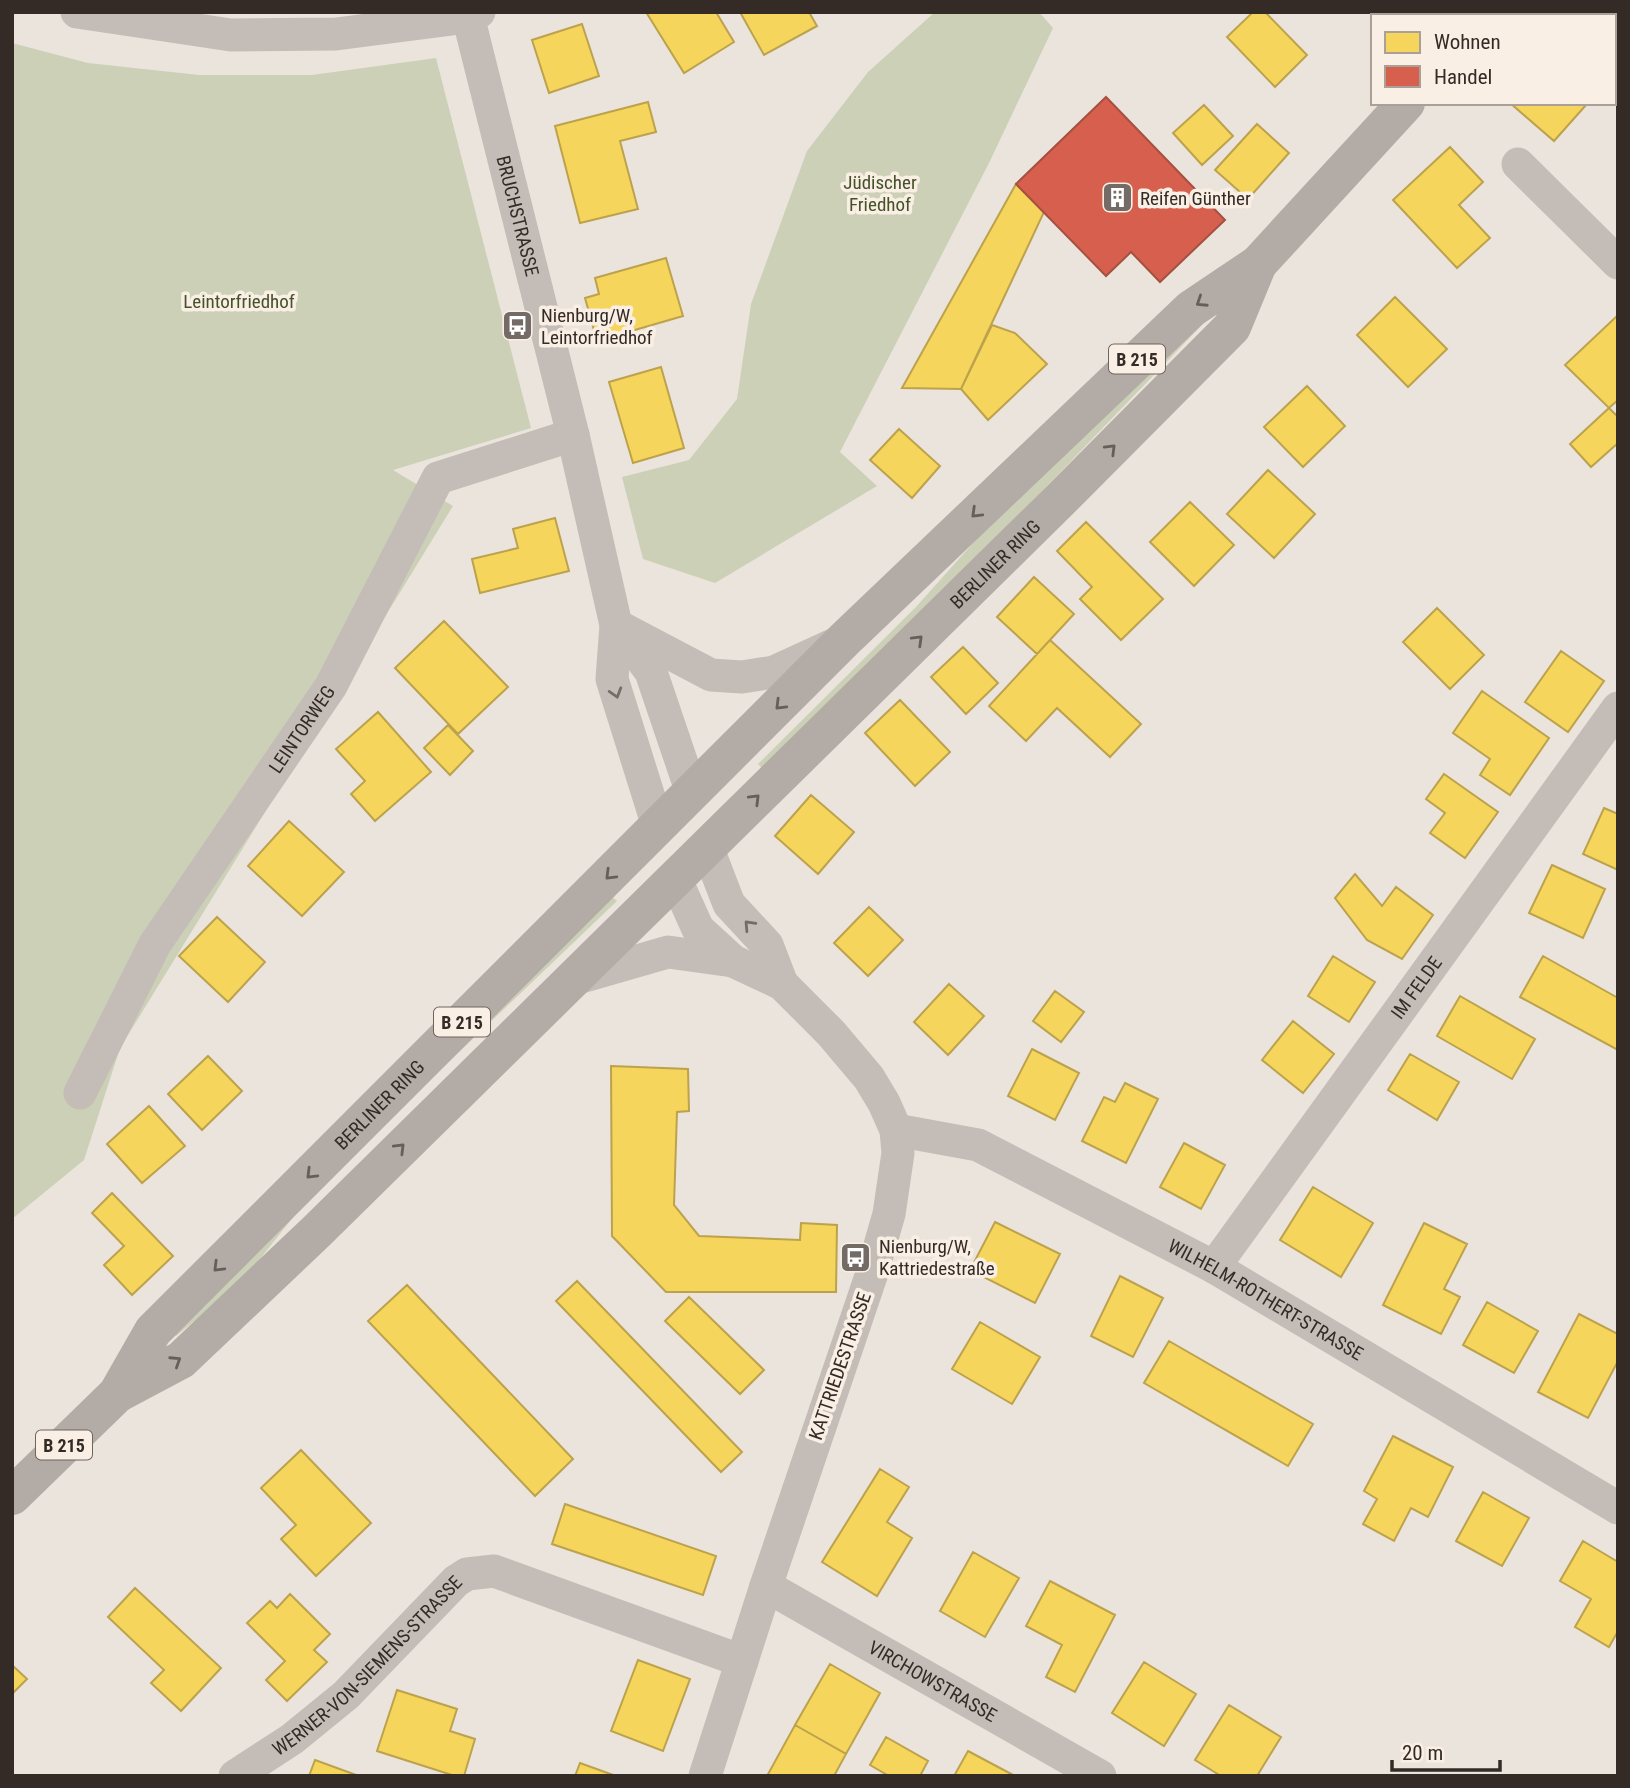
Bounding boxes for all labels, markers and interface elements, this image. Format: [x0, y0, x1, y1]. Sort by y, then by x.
legend [1371, 14, 1616, 105]
text: Wohnen [1434, 30, 1501, 54]
text: Handel [1434, 65, 1492, 89]
street label: BRUCHSTRASSE [492, 153, 544, 278]
park label: Jüdischer Friedhof [843, 171, 917, 216]
building icon: Reifen Günther [1100, 181, 1134, 215]
place label: Reifen Günther [1140, 187, 1251, 210]
park label: Leintorfriedhof [183, 290, 295, 313]
one-way arrow [1196, 293, 1209, 306]
place label: Nienburg/W, Leintorfriedhof [541, 304, 653, 349]
bus stop icon: Nienburg/W, Leintorfriedhof [501, 309, 535, 343]
road number: B 215 [1109, 344, 1165, 374]
one-way arrow [1103, 444, 1116, 457]
one-way arrow [972, 505, 985, 517]
street label: BERLINER RING [945, 515, 1045, 613]
one-way arrow [909, 635, 922, 648]
street label: LEINTORWEG [264, 681, 340, 777]
one-way arrow [608, 686, 622, 698]
one-way arrow [776, 697, 788, 709]
one-way arrow [747, 795, 760, 808]
one-way arrow [606, 866, 619, 879]
one-way arrow [745, 920, 757, 933]
street label: IM FELDE [1386, 952, 1446, 1023]
road number: B 215 [434, 1007, 490, 1036]
street label: BERLINER RING [330, 1055, 429, 1154]
one-way arrow [392, 1144, 405, 1157]
one-way arrow [306, 1166, 319, 1179]
street label: WILHELM-ROTHERT-STRASSE [1164, 1234, 1368, 1365]
place label: Nienburg/W, Kattriedestraße [879, 1235, 995, 1280]
bus stop icon: Nienburg/W, Kattriedestraße [839, 1240, 873, 1274]
one-way arrow [213, 1258, 226, 1271]
street label: KATTRIEDESTRASSE [804, 1289, 876, 1443]
one-way arrow [168, 1357, 181, 1369]
road number: B 215 [36, 1430, 92, 1460]
street label: WERNER-VON-SIEMENS-STRASSE [268, 1571, 467, 1760]
street label: VIRCHOWSTRASSE [865, 1635, 1001, 1727]
scale bar [1392, 1728, 1500, 1772]
text: 20 m [1402, 1741, 1443, 1765]

